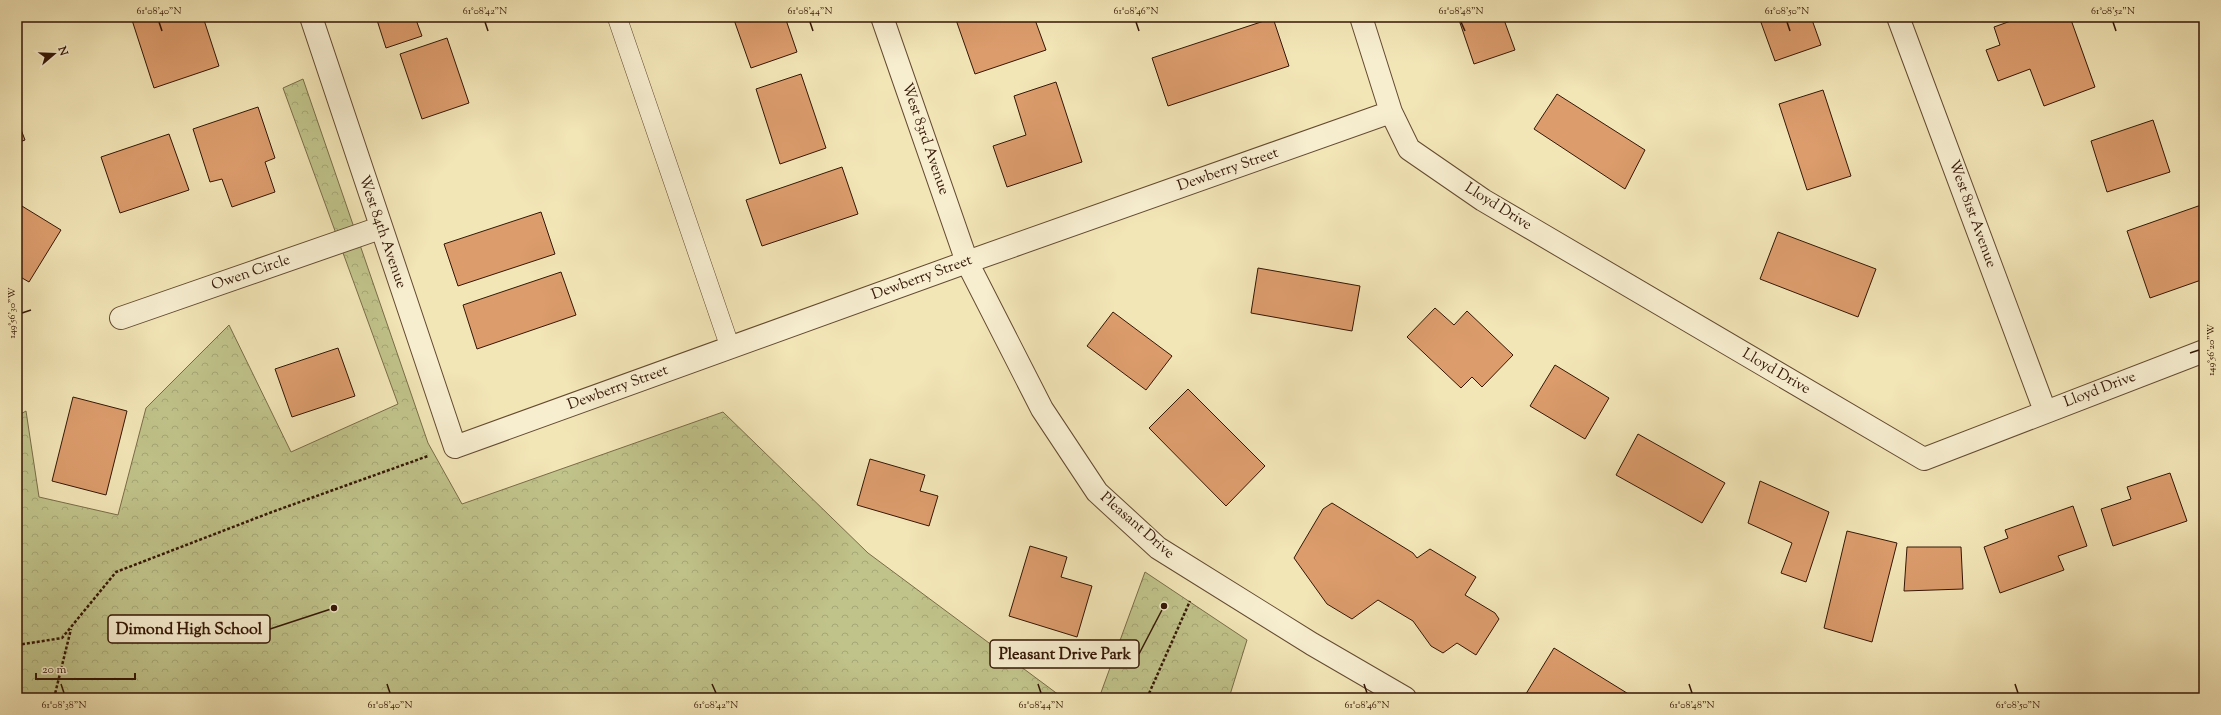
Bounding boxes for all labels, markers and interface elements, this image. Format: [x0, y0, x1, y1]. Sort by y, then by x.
text: 61°08'40"N [137, 4, 181, 19]
text: 61°08'42"N [463, 4, 507, 19]
text: 61°08'44"N [788, 4, 832, 19]
text: 61°08'46"N [1114, 4, 1158, 19]
text: 61°08'48"N [1439, 4, 1483, 19]
text: 61°08'50"N [1765, 4, 1809, 19]
text: 61°08'52"N [2091, 4, 2135, 19]
north arrow [34, 34, 74, 74]
text: N [53, 43, 72, 58]
street label: West 83rd Avenue [896, 80, 954, 198]
street label: Dewberry Street [1175, 143, 1281, 197]
street label: West 81st Avenue [1943, 157, 2001, 271]
street label: West 84th Avenue [353, 173, 411, 291]
street label: Lloyd Drive [1460, 178, 1536, 236]
street label: Owen Circle [209, 250, 293, 296]
street label: Dewberry Street [869, 250, 975, 306]
text: 149°56'30"W [5, 288, 20, 338]
text: 149°56'20"W [2204, 324, 2219, 376]
street label: Lloyd Drive [1738, 344, 1814, 400]
street label: Dewberry Street [565, 360, 671, 416]
street label: Lloyd Drive [2061, 367, 2139, 413]
street label: Pleasant Drive [1095, 488, 1179, 564]
callout: Dimond High School [108, 615, 270, 643]
text: Dimond High School [116, 619, 263, 642]
callout: Pleasant Drive Park [990, 640, 1139, 668]
text: Pleasant Drive Park [999, 644, 1132, 667]
scale bar [36, 655, 135, 681]
text: 20 m [42, 661, 67, 679]
text: 61°08'38"N [42, 698, 86, 713]
text: 61°08'40"N [368, 698, 412, 713]
text: 61°08'42"N [694, 698, 738, 713]
text: 61°08'44"N [1019, 698, 1063, 713]
text: 61°08'46"N [1345, 698, 1389, 713]
text: 61°08'48"N [1670, 698, 1714, 713]
text: 61°08'50"N [1996, 698, 2040, 713]

